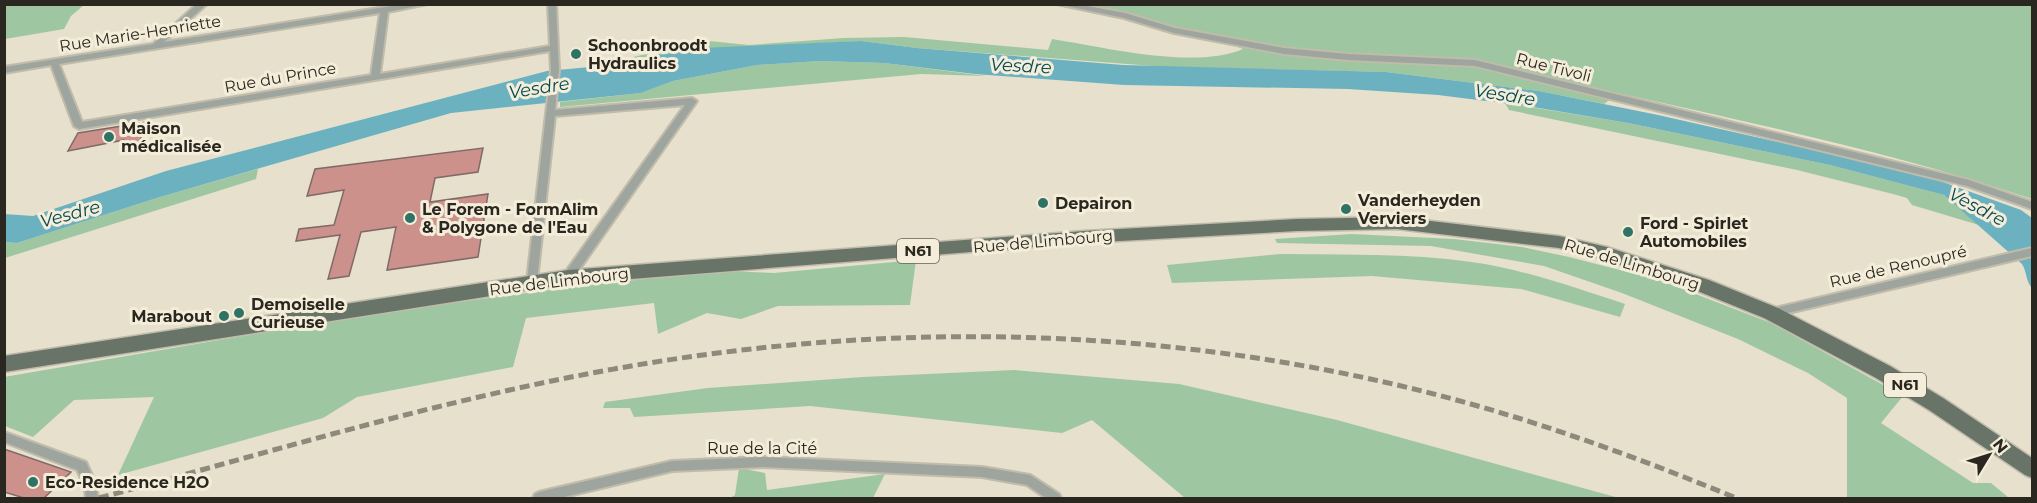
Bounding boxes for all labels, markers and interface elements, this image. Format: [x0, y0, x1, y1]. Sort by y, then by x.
street label: Rue Marie-Henriette [58, 11, 222, 56]
place label: Schoonbroodt Hydraulics [588, 36, 708, 73]
marker: Schoonbroodt Hydraulics [569, 47, 583, 61]
street label: Rue Tivoli [1514, 49, 1593, 86]
water label: Vesdre [990, 53, 1052, 79]
street label: Rue du Prince [223, 58, 337, 97]
water label: Vesdre [507, 72, 571, 104]
water label: Vesdre [1473, 79, 1537, 111]
place label: Maison médicalisée [121, 119, 221, 156]
marker: Maison médicalisée [102, 130, 116, 144]
water label: Vesdre [1945, 183, 2009, 231]
place label: Vanderheyden Verviers [1357, 191, 1481, 228]
place label: Depairon [1055, 194, 1132, 213]
water label: Vesdre [38, 195, 103, 233]
marker: Depairon [1036, 196, 1050, 210]
place label: Le Forem - FormAlim & Polygone de l'Eau [422, 200, 598, 237]
marker: Vanderheyden Verviers [1339, 202, 1353, 216]
marker: Le Forem - FormAlim & Polygone de l'Eau [403, 211, 417, 225]
place label: Ford - Spirlet Automobiles [1639, 214, 1748, 251]
marker: Ford - Spirlet Automobiles [1621, 225, 1635, 239]
street label: Rue de Limbourg [972, 226, 1114, 257]
street label: Rue de Limbourg [1562, 235, 1702, 294]
road number: N61 [897, 239, 939, 263]
street label: Rue de Renoupré [1828, 241, 1969, 292]
street label: Rue de Limbourg [488, 264, 630, 299]
place label: Demoiselle Curieuse [251, 295, 345, 332]
marker: Demoiselle Curieuse [232, 306, 246, 320]
place label: Marabout [131, 307, 212, 326]
marker: Marabout [217, 309, 231, 323]
road number: N61 [1884, 373, 1926, 397]
north arrow [1959, 425, 2019, 485]
text: N [1989, 435, 2012, 457]
street label: Rue de la Cité [707, 439, 817, 458]
place label: Eco-Residence H2O [45, 473, 209, 492]
marker: Eco-Residence H2O [26, 475, 40, 489]

